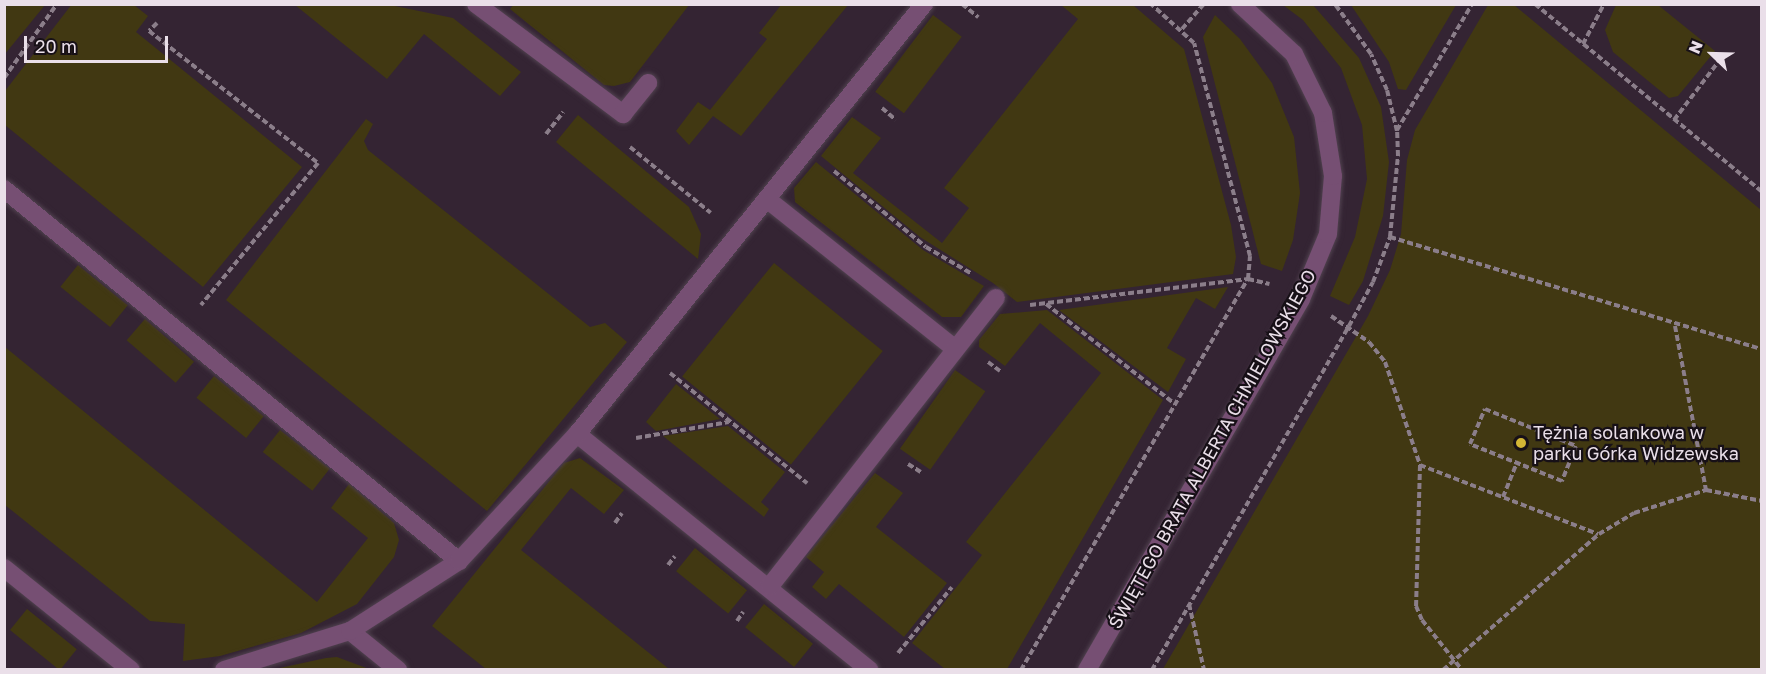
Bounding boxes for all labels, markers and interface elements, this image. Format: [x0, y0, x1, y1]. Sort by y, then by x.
scale bar [27, 24, 171, 62]
north arrow [1682, 24, 1742, 84]
text: 20 m [35, 35, 77, 57]
text: N [1684, 37, 1707, 56]
street label: ŚWIĘTEGO BRATA ALBERTA CHMIELOWSKIEGO [1104, 266, 1320, 632]
place label: Tężnia solankowa w parku Górka Widzewska [1533, 422, 1739, 464]
marker: Tężnia solankowa w parku Górka Widzewska [1514, 436, 1528, 450]

